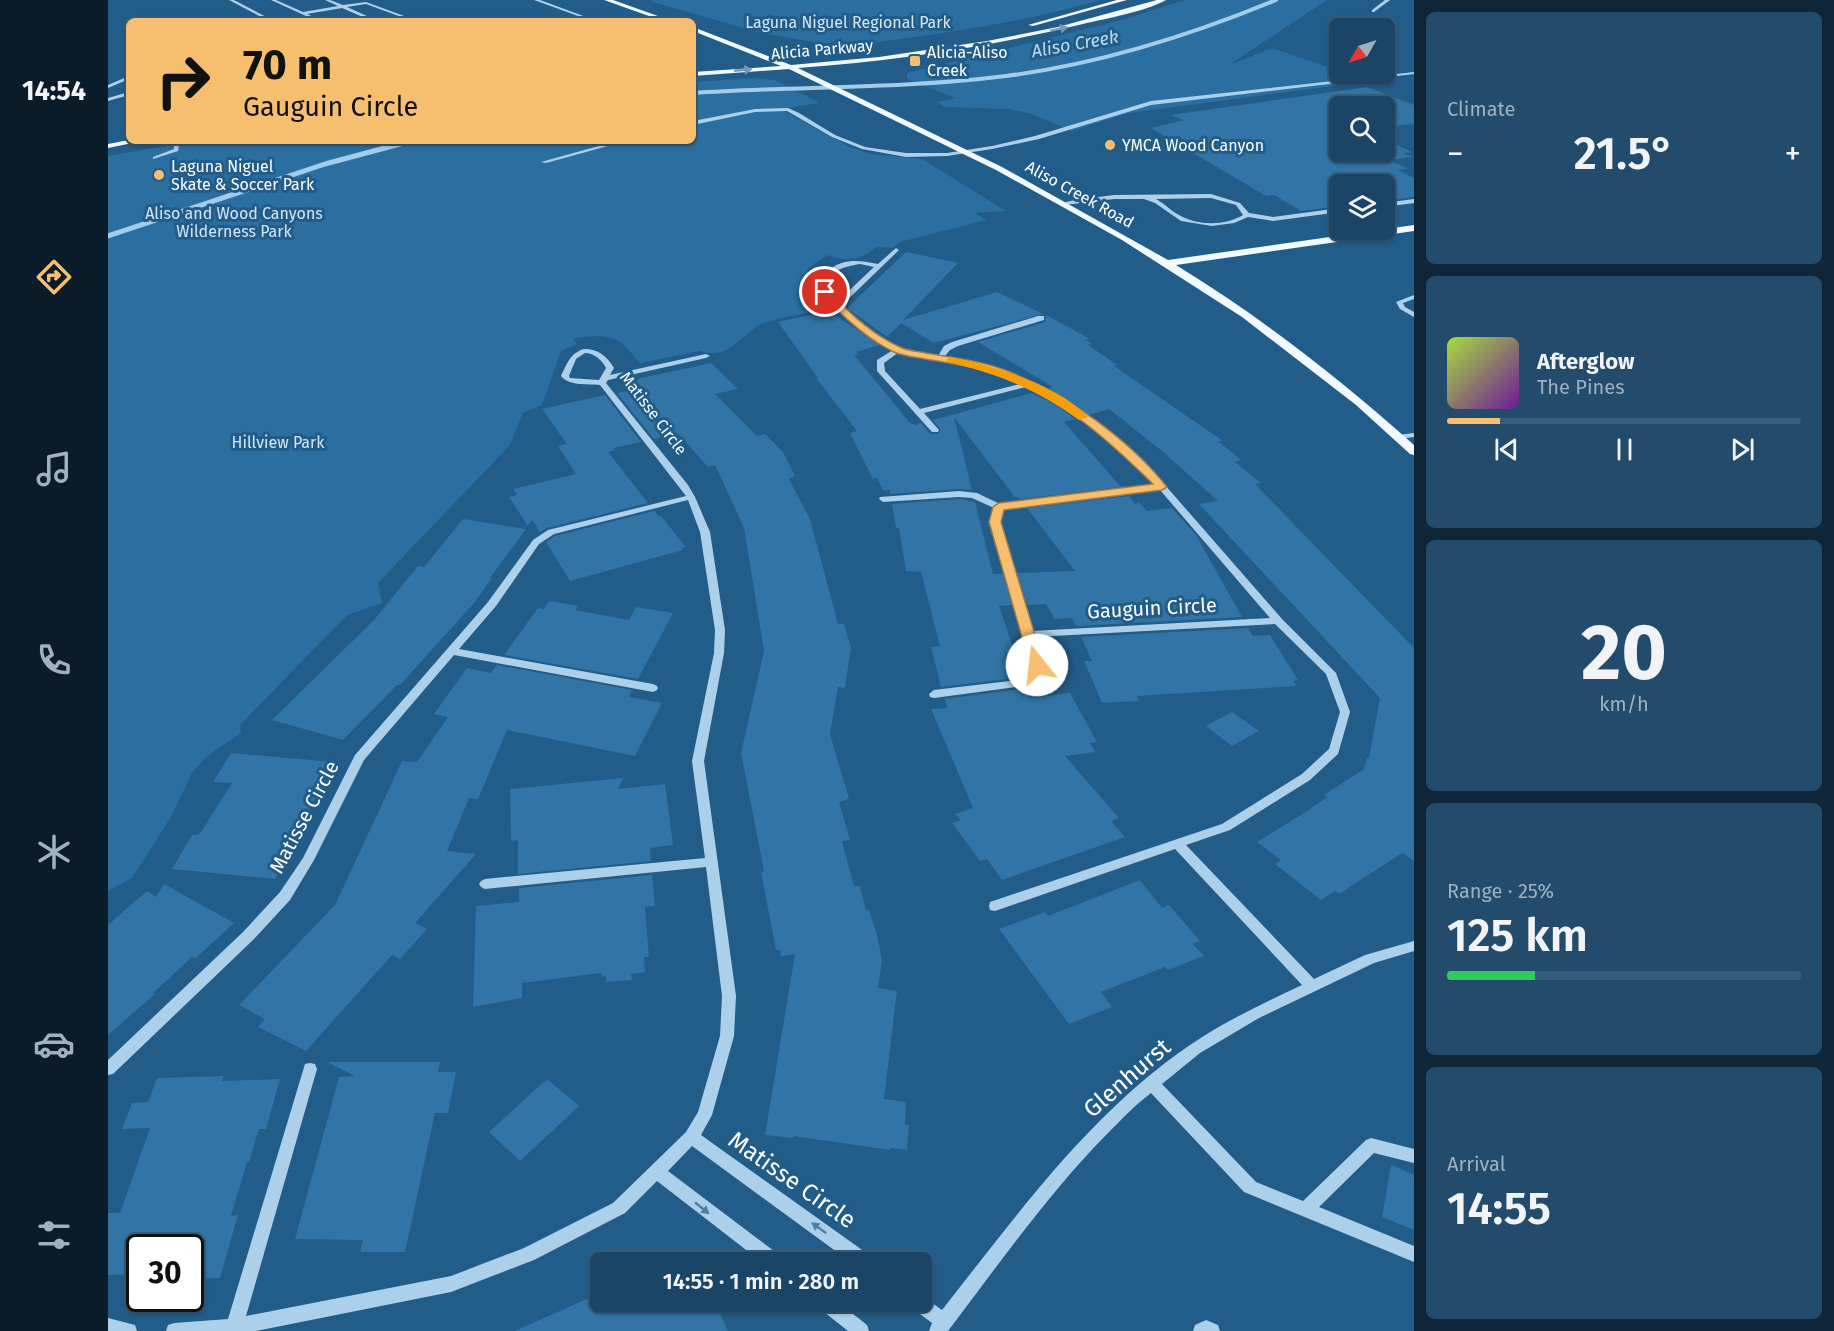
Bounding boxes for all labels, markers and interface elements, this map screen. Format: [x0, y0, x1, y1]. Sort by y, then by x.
park label: Laguna Niguel Regional Park [745, 13, 951, 32]
north arrow [1329, 18, 1395, 84]
map controls [1329, 18, 1395, 240]
one-way arrow [1050, 24, 1069, 33]
water label: Aliso Creek [1029, 25, 1120, 63]
street label: Alicia Parkway [770, 36, 874, 63]
text: 70 m [243, 40, 332, 90]
icon: right [144, 42, 222, 120]
place label: Alicia-Aliso Creek [927, 43, 1008, 80]
marker: Alicia-Aliso Creek [908, 54, 922, 68]
one-way arrow [733, 65, 752, 75]
text: 14:54 [22, 75, 86, 107]
text: Gauguin Circle [243, 91, 418, 123]
button: search [1329, 96, 1395, 162]
text: Climate [1447, 97, 1515, 121]
text: 21.5° [1574, 127, 1674, 181]
text: − [1447, 134, 1464, 174]
text: + [1785, 134, 1801, 174]
place label: YMCA Wood Canyon [1122, 136, 1264, 155]
marker: YMCA Wood Canyon [1103, 138, 1117, 152]
place label: Laguna Niguel Skate & Soccer Park [171, 157, 315, 194]
street label: Aliso Creek Road [1022, 157, 1137, 232]
marker: Laguna Niguel Skate & Soccer Park [152, 168, 166, 182]
button: layers [1329, 174, 1395, 240]
park label: Aliso and Wood Canyons Wilderness Park [145, 204, 323, 241]
icon: directions [33, 256, 75, 298]
pin [799, 266, 850, 317]
icon: arrive [808, 275, 841, 308]
text: Afterglow [1537, 348, 1634, 375]
street label: Matisse Circle [616, 368, 691, 459]
text: The Pines [1537, 375, 1624, 399]
park label: Hillview Park [232, 433, 325, 452]
icon: previous [1490, 433, 1523, 466]
icon: pause [1608, 433, 1641, 466]
icon: next [1726, 433, 1759, 466]
icon: music [33, 448, 75, 490]
street label: Gauguin Circle [1087, 593, 1217, 623]
text: 20 [1581, 606, 1667, 700]
position arrow [1005, 633, 1069, 697]
icon: phone [33, 639, 75, 681]
text: km/h [1599, 692, 1649, 716]
street label: Matisse Circle [264, 757, 344, 877]
icon: climate [33, 831, 75, 873]
text: Range · 25% [1447, 879, 1554, 903]
text: 125 km [1447, 909, 1588, 963]
icon: car [33, 1023, 75, 1065]
street label: Glenhurst [1078, 1032, 1176, 1123]
street label: Matisse Circle [723, 1126, 861, 1234]
text: Arrival [1447, 1152, 1506, 1176]
text: 14:55 [1447, 1182, 1551, 1236]
one-way arrow [694, 1201, 710, 1214]
icon: filters [33, 1214, 75, 1256]
one-way arrow [812, 1222, 828, 1234]
speed limit sign: 30 [126, 1234, 204, 1312]
text: 14:55 · 1 min · 280 m [663, 1268, 859, 1295]

